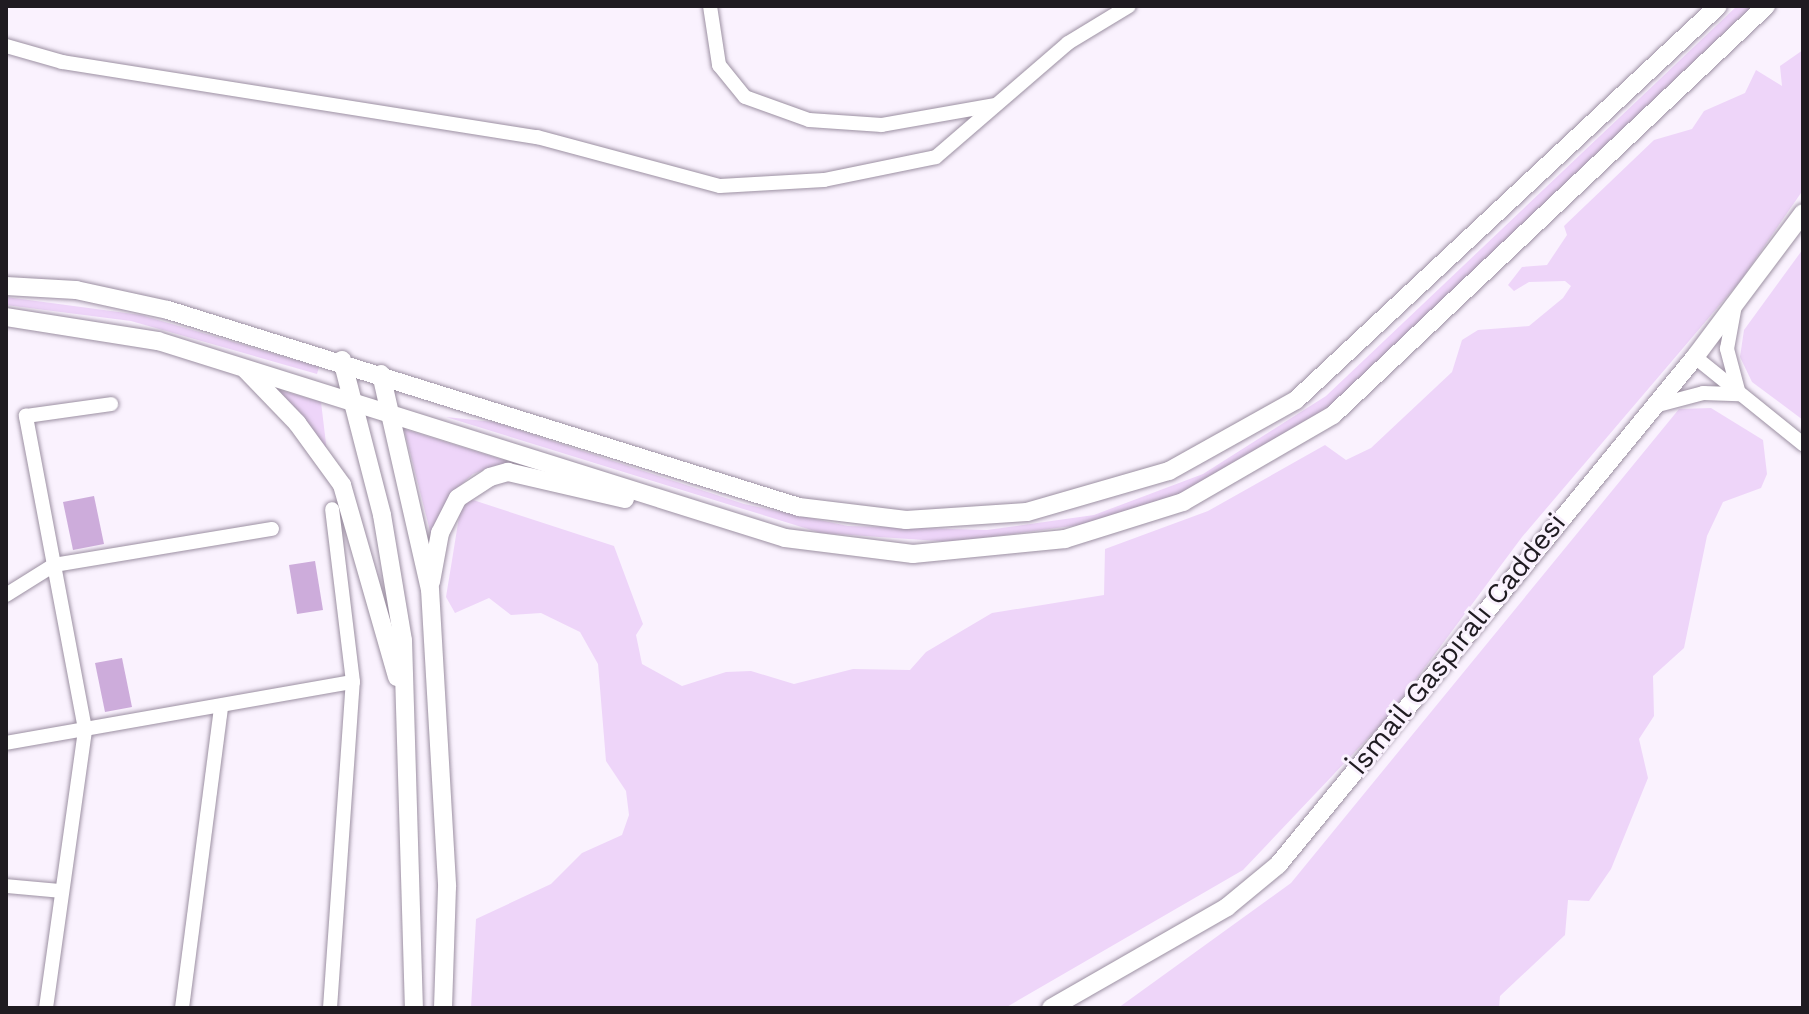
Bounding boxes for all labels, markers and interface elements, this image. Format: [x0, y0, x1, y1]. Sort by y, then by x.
street label: İsmail Gaspıralı Caddesi [1341, 506, 1573, 782]

